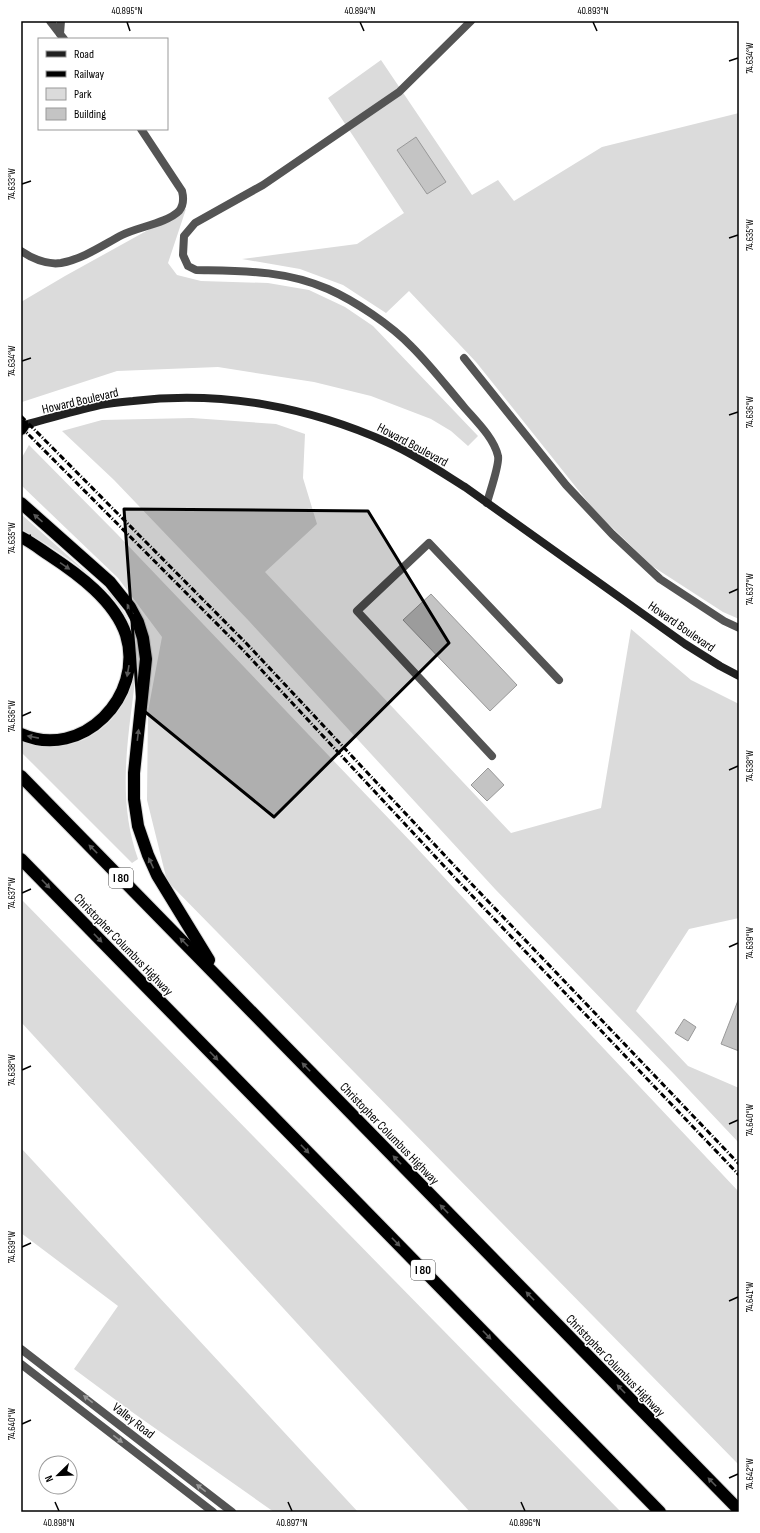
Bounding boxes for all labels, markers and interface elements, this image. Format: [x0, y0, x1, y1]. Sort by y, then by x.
text: 40.895°N [111, 5, 143, 17]
text: 40.894°N [345, 5, 375, 17]
text: 40.893°N [577, 5, 609, 17]
legend [38, 38, 168, 130]
text: 74.634°W [744, 42, 756, 74]
text: Road [74, 47, 94, 62]
text: Railway [74, 67, 105, 82]
text: Park [74, 87, 92, 102]
text: Building [74, 107, 106, 122]
text: 74.633°W [6, 168, 18, 200]
text: 74.635°W [744, 219, 756, 251]
text: 74.634°W [6, 345, 18, 377]
street label: Howard Boulevard [40, 384, 120, 418]
text: 74.636°W [744, 396, 756, 428]
street label: Howard Boulevard [374, 419, 451, 470]
one-way arrow [34, 514, 43, 523]
text: 74.635°W [6, 522, 18, 554]
one-way arrow [60, 562, 70, 570]
text: 74.637°W [744, 573, 756, 605]
street label: Howard Boulevard [645, 598, 718, 656]
one-way arrow [127, 603, 134, 615]
one-way arrow [125, 665, 131, 677]
text: 74.636°W [6, 700, 18, 732]
one-way arrow [135, 729, 141, 741]
one-way arrow [27, 734, 40, 740]
text: 74.638°W [744, 750, 756, 782]
one-way arrow [88, 844, 98, 854]
one-way arrow [148, 857, 154, 868]
road number: I 80 [109, 868, 133, 888]
text: 74.637°W [6, 877, 18, 909]
one-way arrow [41, 879, 51, 889]
street label: Christopher Columbus Highway [70, 890, 176, 999]
text: 74.639°W [744, 927, 756, 959]
one-way arrow [93, 933, 103, 943]
one-way arrow [180, 937, 189, 947]
one-way arrow [209, 1051, 219, 1061]
text: 74.638°W [6, 1054, 18, 1086]
one-way arrow [301, 1062, 311, 1072]
street label: Christopher Columbus Highway [336, 1079, 442, 1188]
text: 74.640°W [744, 1104, 756, 1136]
one-way arrow [300, 1144, 310, 1154]
one-way arrow [392, 1155, 402, 1165]
one-way arrow [439, 1204, 449, 1214]
text: 74.639°W [6, 1231, 18, 1263]
one-way arrow [391, 1237, 401, 1247]
road number: I 80 [411, 1260, 435, 1280]
text: 74.641°W [744, 1281, 756, 1312]
one-way arrow [525, 1291, 535, 1301]
street label: Christopher Columbus Highway [562, 1311, 668, 1420]
one-way arrow [482, 1330, 492, 1340]
one-way arrow [616, 1384, 626, 1394]
one-way arrow [83, 1395, 94, 1404]
street label: Valley Road [109, 1399, 158, 1442]
text: 74.640°W [6, 1408, 18, 1440]
one-way arrow [113, 1435, 124, 1443]
north arrow [38, 1455, 78, 1495]
text: 74.642°W [744, 1458, 756, 1490]
text: N [42, 1473, 56, 1484]
one-way arrow [707, 1477, 717, 1487]
one-way arrow [196, 1484, 207, 1492]
text: 40.898°N [43, 1517, 75, 1529]
text: 40.897°N [276, 1517, 308, 1529]
text: 40.896°N [509, 1517, 541, 1529]

